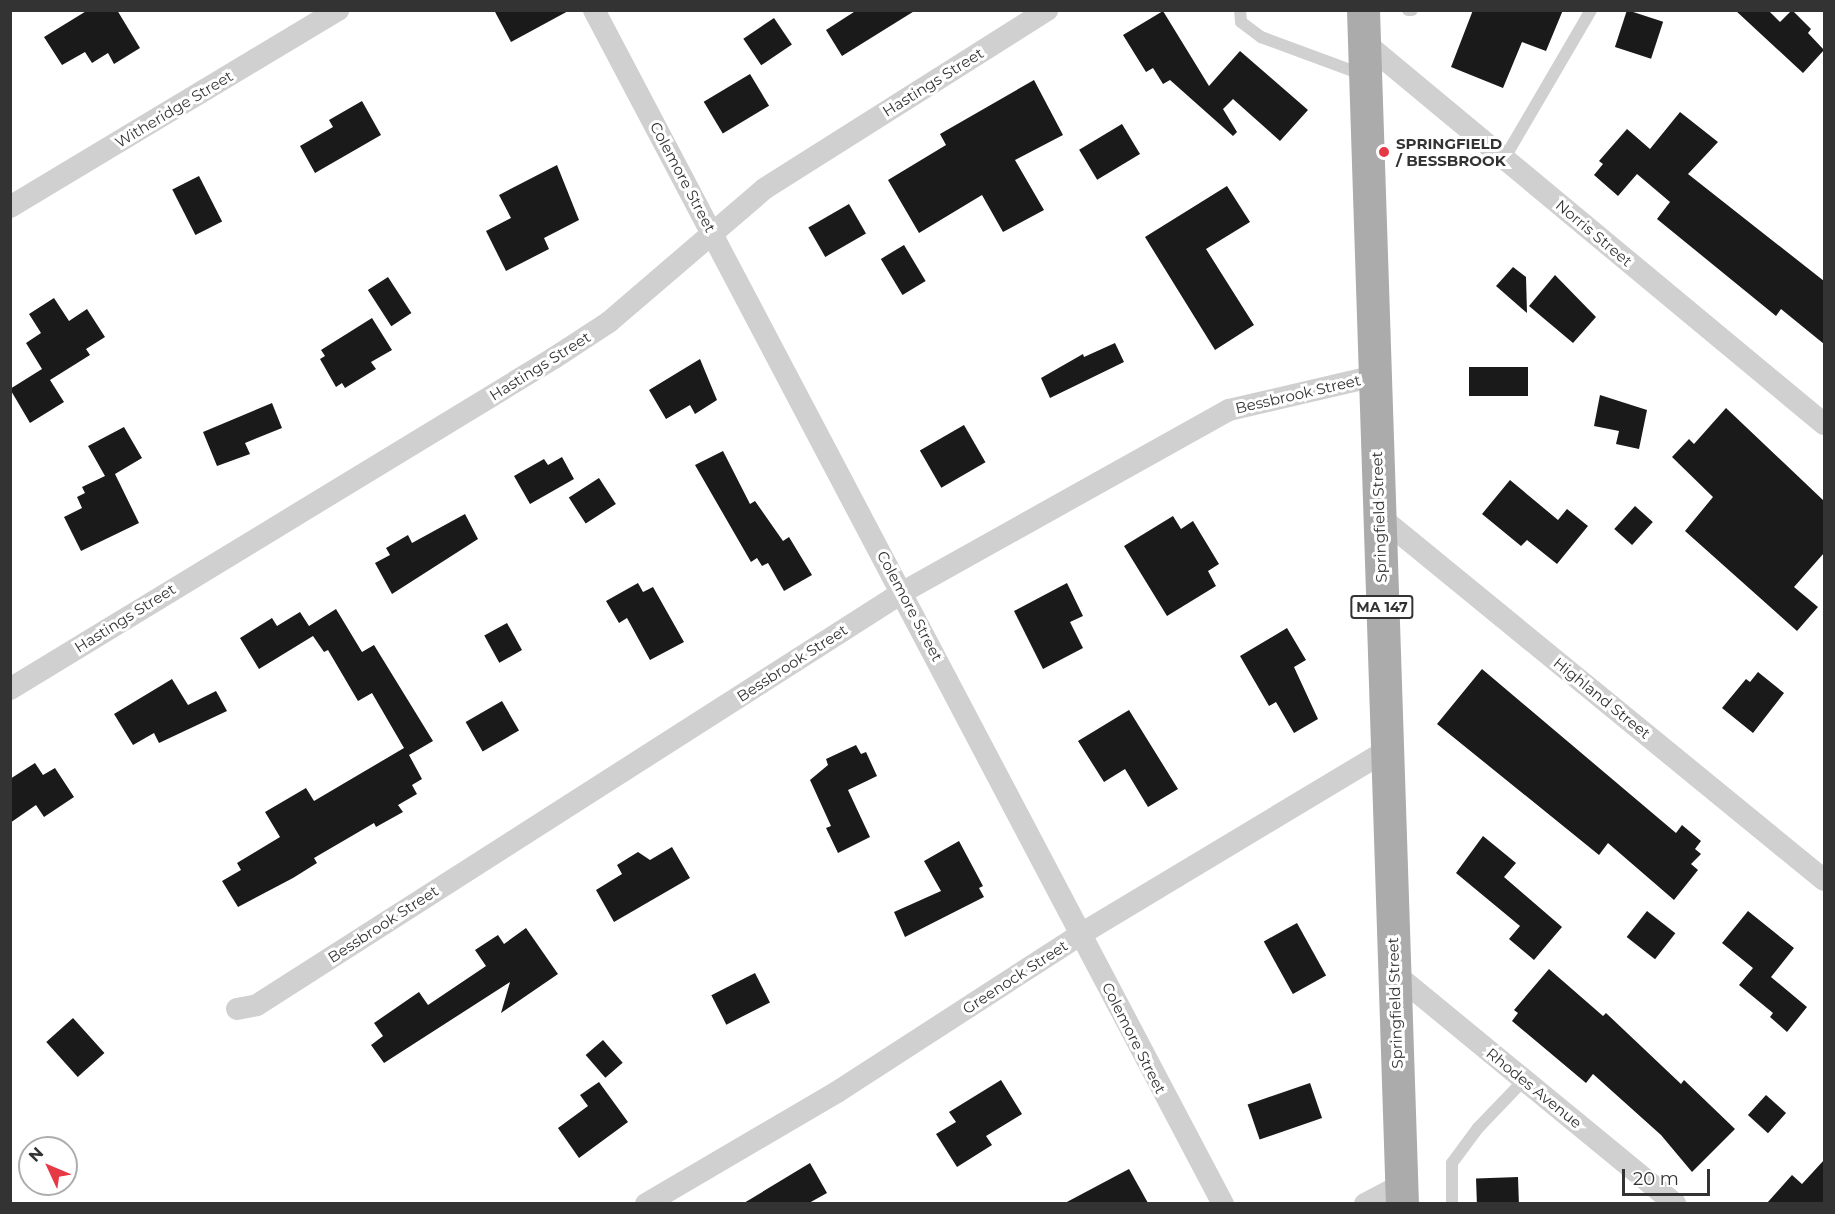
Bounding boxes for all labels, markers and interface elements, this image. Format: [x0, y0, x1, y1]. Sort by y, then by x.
street label: Hastings Street [879, 44, 987, 120]
street label: Witheridge Street [112, 67, 236, 151]
street label: Colemore Street [646, 119, 720, 235]
place label: SPRINGFIELD / BESSBROOK [1396, 134, 1506, 169]
marker: SPRINGFIELD / BESSBROOK [1377, 145, 1391, 159]
street label: Norris Street [1552, 196, 1636, 270]
street label: Hastings Street [486, 328, 594, 404]
street label: Bessbrook Street [1234, 371, 1362, 417]
street label: Springfield Street [1368, 451, 1390, 583]
street label: Colemore Street [873, 548, 947, 664]
street label: Hastings Street [71, 580, 179, 656]
road number: MA 147 [1349, 596, 1415, 618]
street label: Bessbrook Street [733, 621, 851, 705]
street label: Highland Street [1550, 654, 1654, 742]
street label: Bessbrook Street [324, 882, 442, 966]
street label: Greenock Street [959, 936, 1071, 1018]
street label: Springfield Street [1384, 937, 1406, 1069]
street label: Colemore Street [1098, 979, 1170, 1097]
street label: Rhodes Avenue [1483, 1044, 1585, 1132]
north arrow [18, 1136, 78, 1196]
text: N [25, 1143, 47, 1166]
scale bar [1625, 1157, 1714, 1195]
text: 20 m [1633, 1168, 1679, 1190]

